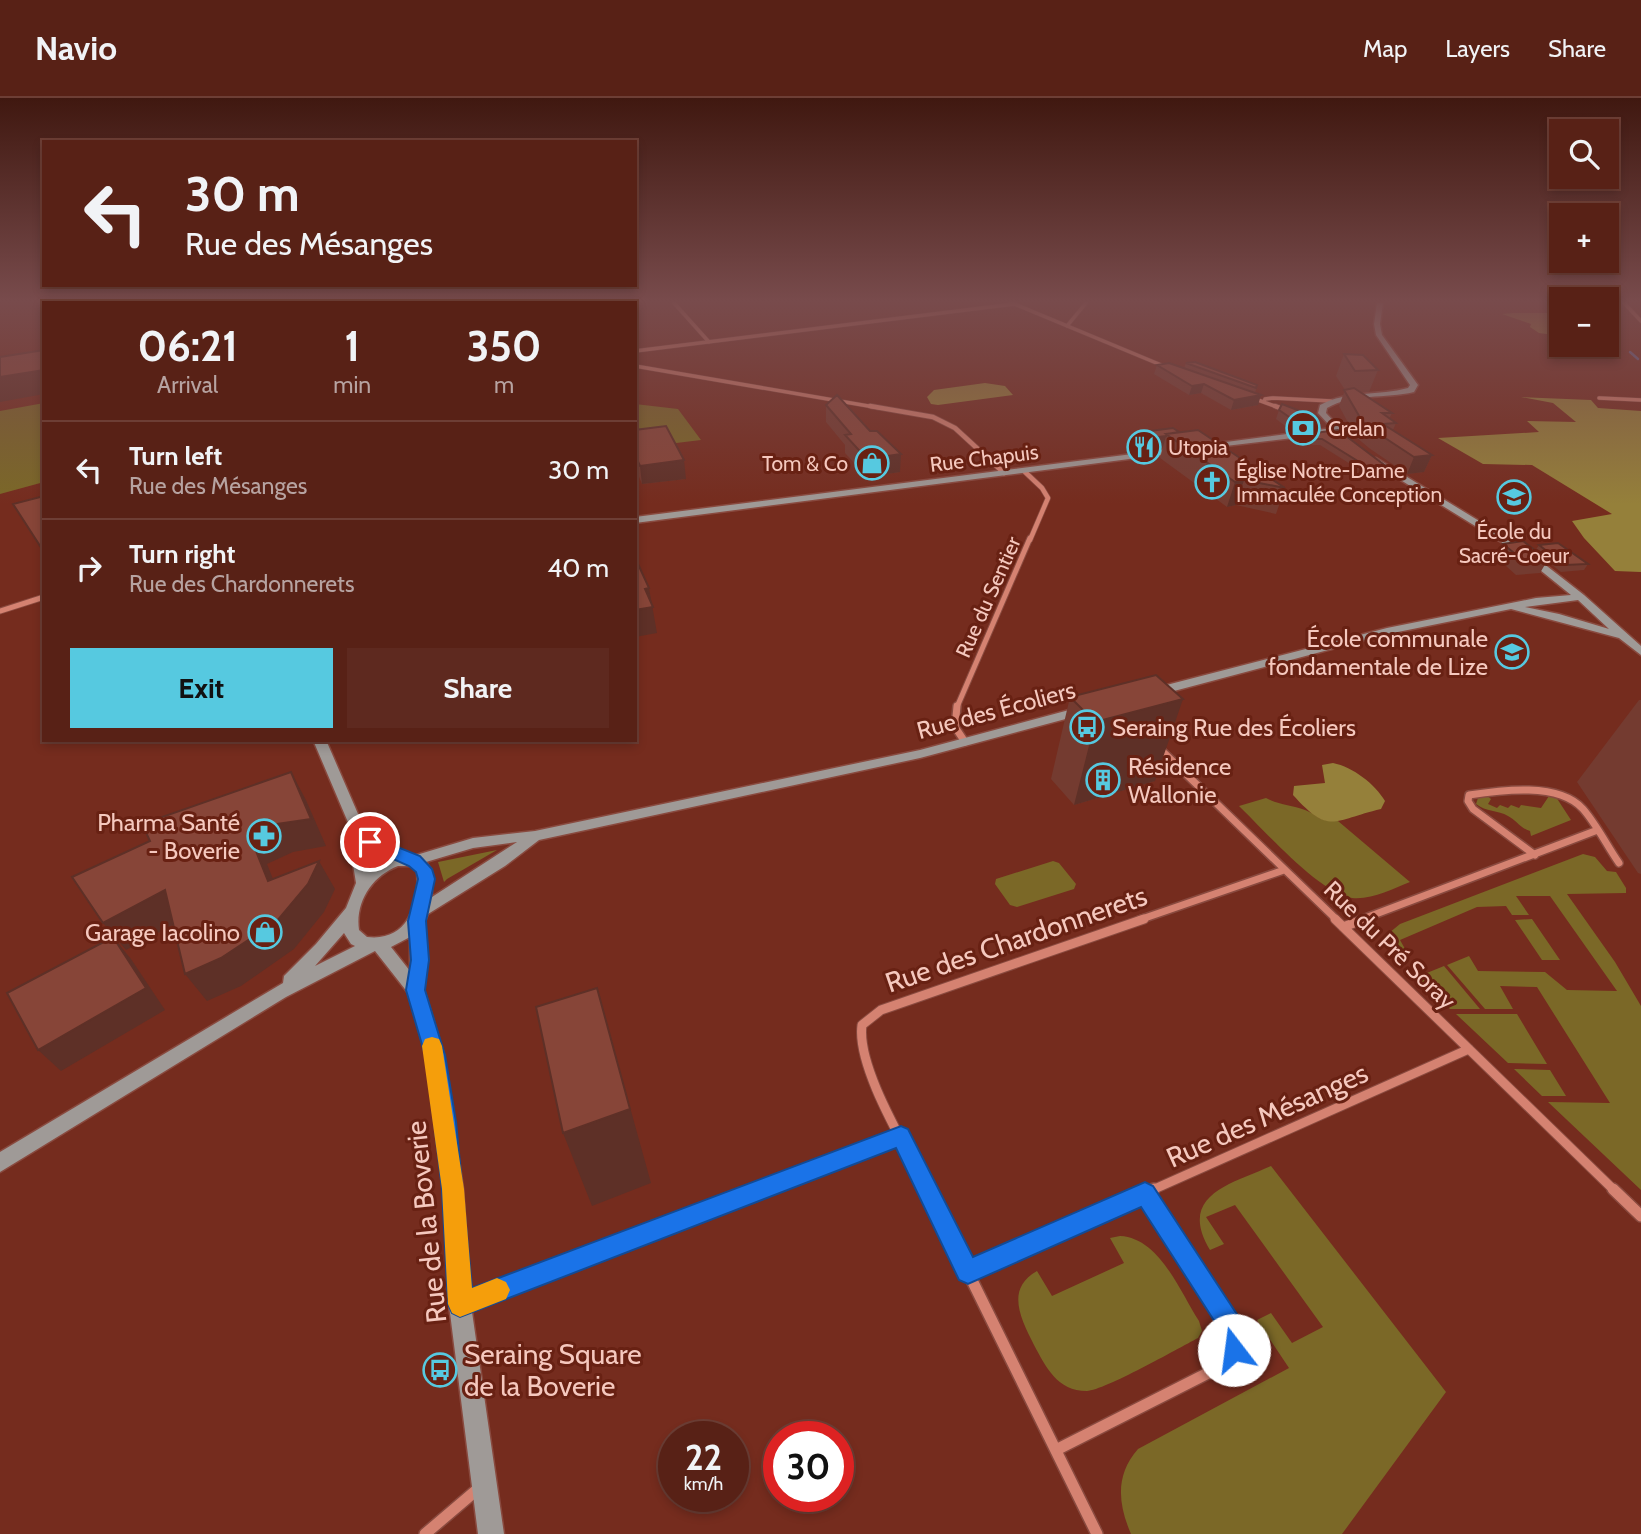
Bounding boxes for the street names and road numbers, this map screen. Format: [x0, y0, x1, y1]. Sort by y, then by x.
street label: Rue Chapuis [928, 439, 1040, 477]
street label: Rue du Sentier [950, 532, 1026, 661]
street label: Rue des Écoliers [914, 675, 1078, 745]
street label: Rue du Pré Soray [1318, 875, 1462, 1015]
street label: Rue des Chardonnerets [881, 878, 1151, 1000]
street label: Rue des Mésanges [1161, 1055, 1373, 1175]
street label: Rue de la Boverie [398, 1119, 454, 1325]

